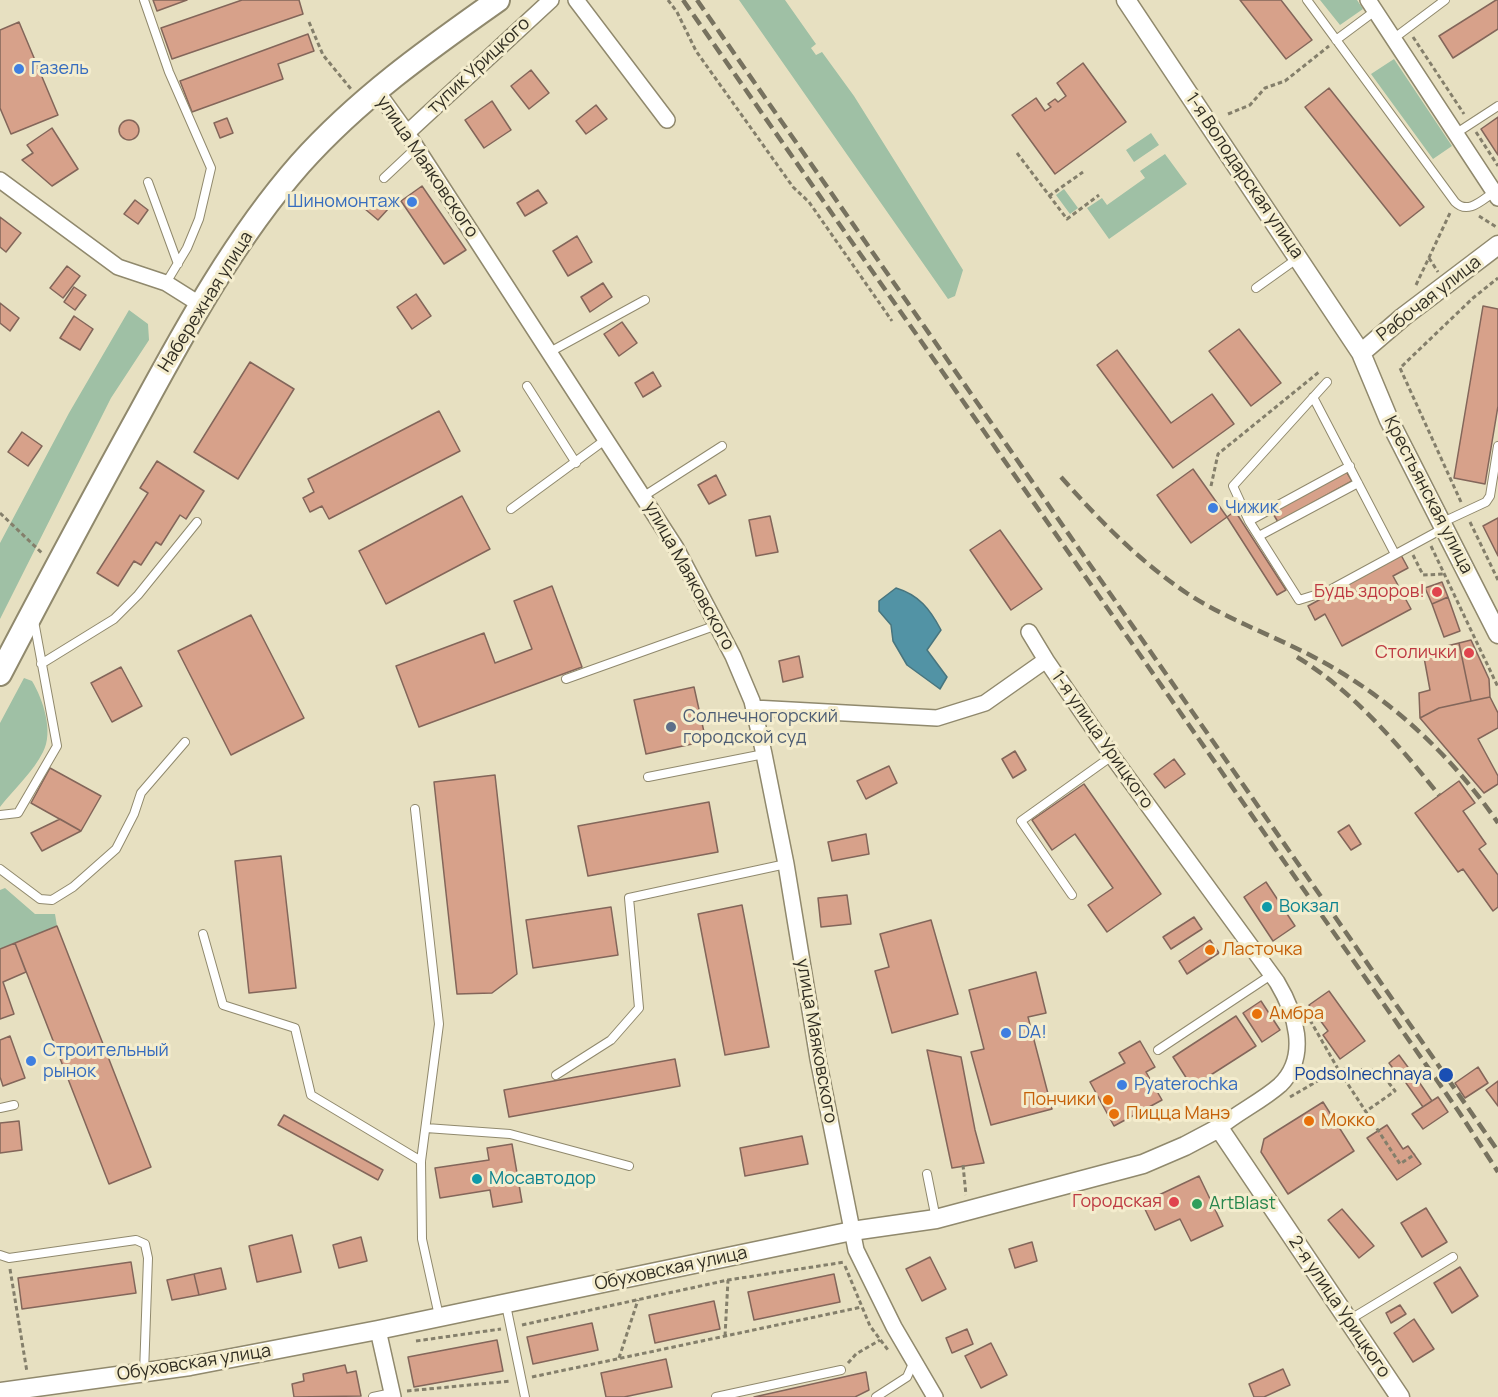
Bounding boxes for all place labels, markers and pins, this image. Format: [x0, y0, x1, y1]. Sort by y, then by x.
place label: Газель [31, 58, 89, 80]
marker: Газель [12, 62, 26, 76]
place label: Шиномонтаж [287, 191, 400, 213]
marker: Шиномонтаж [405, 195, 419, 209]
place label: Чижик [1225, 497, 1279, 519]
marker: Чижик [1206, 501, 1220, 515]
place label: Будь здоров! [1314, 581, 1425, 603]
marker: Будь здоров! [1430, 585, 1444, 599]
place label: Столички [1375, 642, 1457, 664]
marker: Столички [1462, 646, 1476, 660]
place label: Солнечногорский городской суд [683, 706, 838, 748]
marker: Солнечногорский городской суд [664, 720, 678, 734]
place label: Вокзал [1279, 896, 1339, 918]
marker: Вокзал [1260, 900, 1274, 914]
place label: Ласточка [1222, 939, 1303, 961]
marker: Ласточка [1203, 943, 1217, 957]
place label: Амбра [1269, 1003, 1324, 1025]
marker: Амбра [1250, 1007, 1264, 1021]
place label: DA! [1018, 1022, 1047, 1044]
marker: DA! [999, 1026, 1013, 1040]
place label: Строительный рынок [43, 1040, 169, 1082]
marker: Строительный рынок [24, 1054, 38, 1068]
place label: Podsolnechnaya [1294, 1064, 1432, 1086]
marker: Podsolnechnaya [1437, 1066, 1455, 1084]
place label: Pyaterochka [1134, 1074, 1238, 1096]
marker: Pyaterochka [1115, 1078, 1129, 1092]
place label: Пончики [1023, 1089, 1096, 1111]
marker: Пончики [1101, 1093, 1115, 1107]
place label: Пицца Манэ [1126, 1103, 1230, 1125]
marker: Пицца Манэ [1107, 1107, 1121, 1121]
place label: Мокко [1321, 1110, 1375, 1132]
marker: Мокко [1302, 1114, 1316, 1128]
place label: Мосавтодор [489, 1168, 596, 1190]
marker: Мосавтодор [470, 1172, 484, 1186]
place label: Городская [1072, 1191, 1162, 1213]
place label: ArtBlast [1209, 1193, 1276, 1215]
marker: Городская [1167, 1195, 1181, 1209]
marker: ArtBlast [1190, 1197, 1204, 1211]

